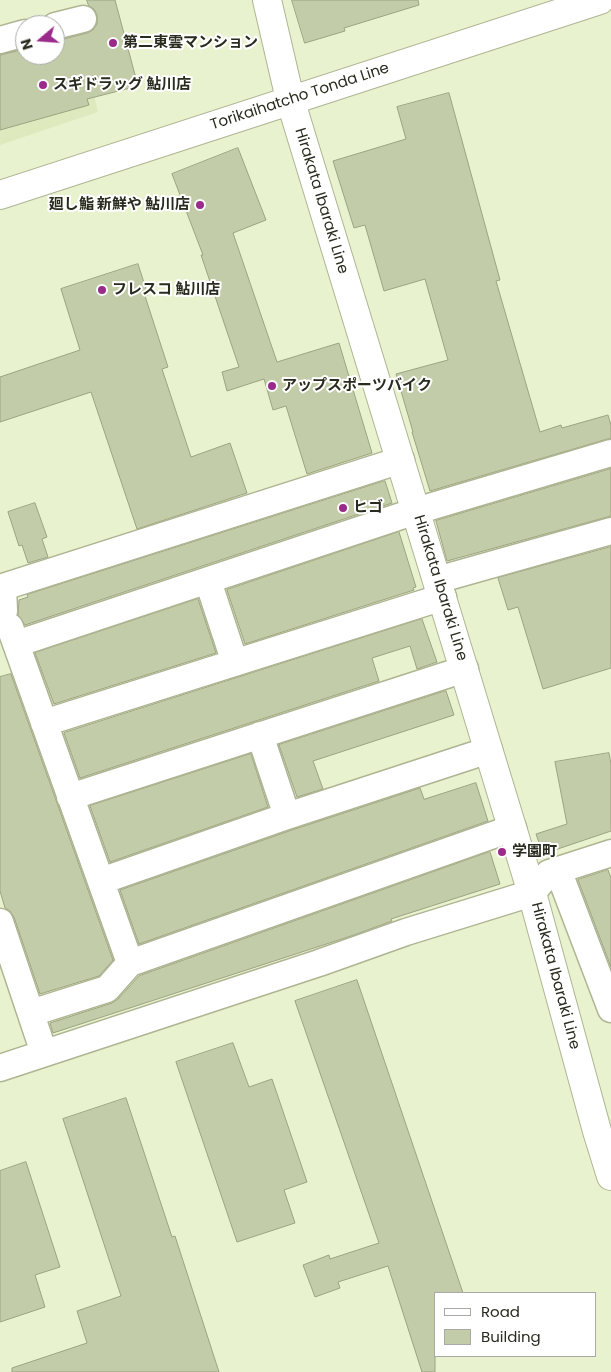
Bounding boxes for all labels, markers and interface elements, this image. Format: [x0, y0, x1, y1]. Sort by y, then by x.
north arrow [15, 15, 65, 65]
place label: 第二東雲マンション [123, 34, 258, 52]
text: N [16, 36, 38, 52]
marker: 第二東雲マンション [107, 37, 119, 49]
street label: Torikaihatcho Tonda Line [208, 60, 392, 134]
place label: スギドラッグ 鮎川店 [53, 76, 191, 94]
marker: スギドラッグ 鮎川店 [37, 79, 49, 91]
street label: Hirakata Ibaraki Line [290, 126, 352, 276]
place label: 廻し鮨 新鮮や 鮎川店 [49, 196, 190, 214]
marker: 廻し鮨 新鮮や 鮎川店 [194, 199, 206, 211]
place label: フレスコ 鮎川店 [112, 281, 220, 299]
marker: フレスコ 鮎川店 [96, 284, 108, 296]
place label: アップスポーツバイク [282, 377, 432, 395]
marker: アップスポーツバイク [266, 380, 278, 392]
place label: ヒゴ [353, 499, 383, 517]
marker: ヒゴ [337, 502, 349, 514]
street label: Hirakata Ibaraki Line [409, 513, 471, 663]
place label: 学園町 [512, 843, 557, 861]
marker: 学園町 [496, 846, 508, 858]
street label: Hirakata Ibaraki Line [527, 901, 583, 1051]
legend [434, 1292, 596, 1357]
text: Road [481, 1301, 520, 1322]
text: Building [481, 1326, 541, 1347]

